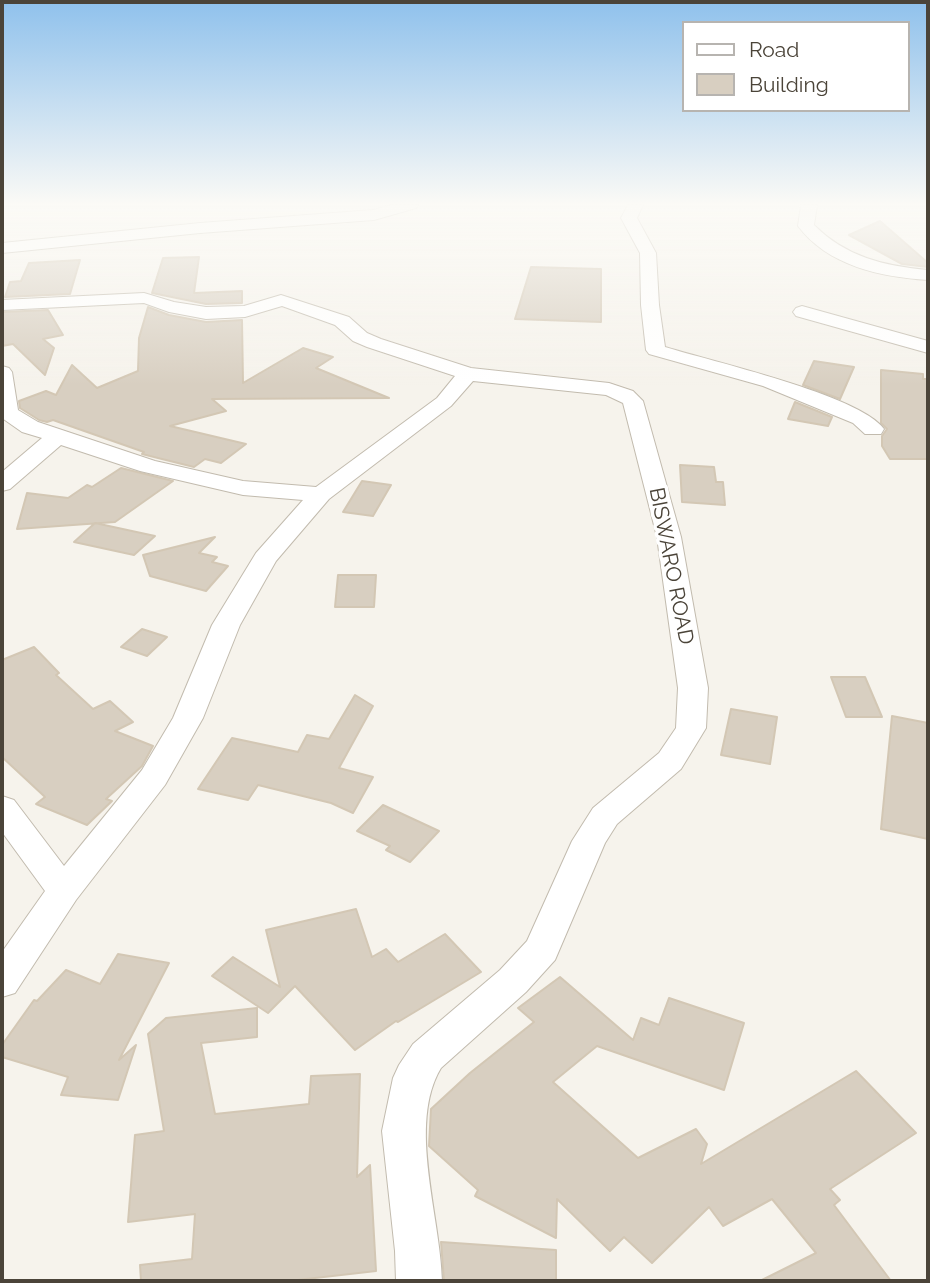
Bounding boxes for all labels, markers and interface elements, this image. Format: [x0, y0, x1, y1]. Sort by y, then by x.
legend [682, 21, 909, 112]
text: Road [749, 37, 799, 62]
text: Building [749, 72, 829, 97]
street label: BISWARO ROAD [643, 485, 699, 647]

